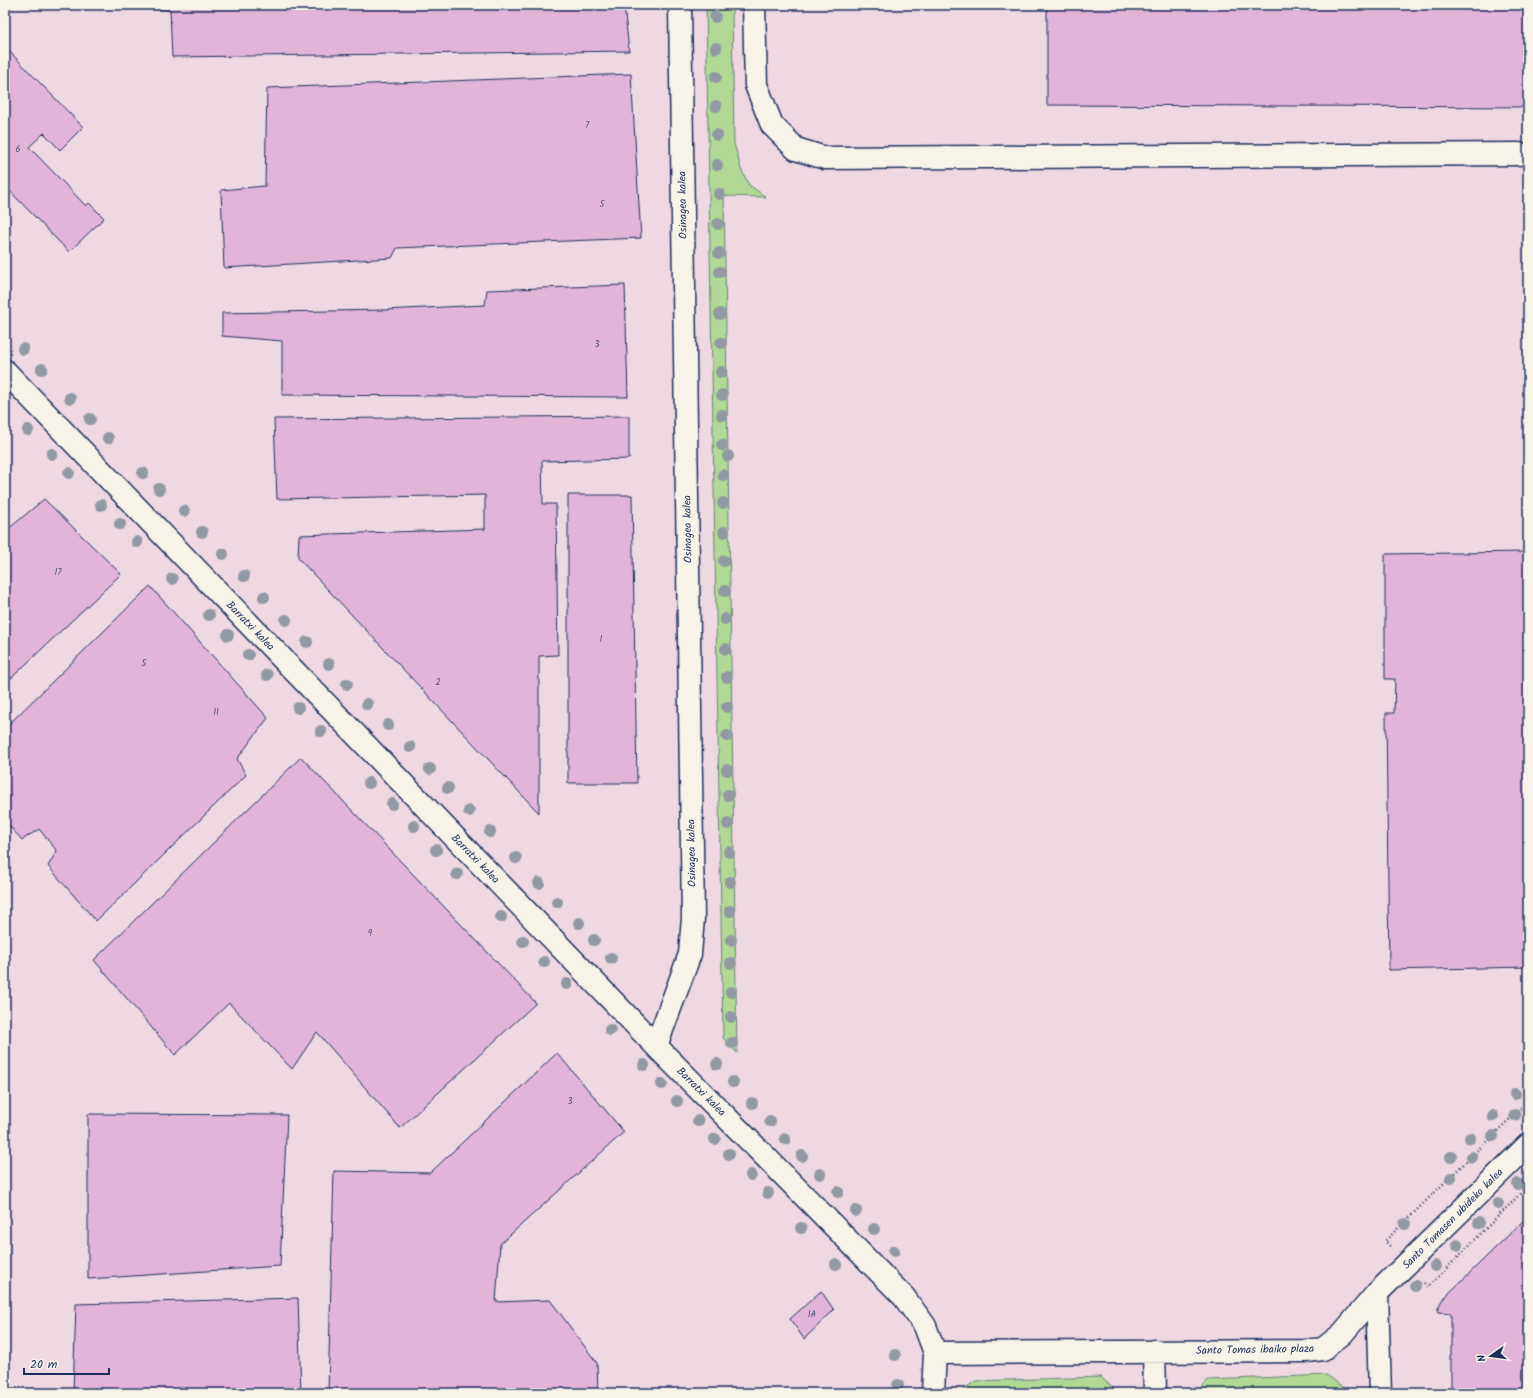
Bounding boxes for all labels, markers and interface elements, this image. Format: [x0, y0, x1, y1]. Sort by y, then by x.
house number: 7 [585, 118, 590, 133]
house number: 6 [15, 142, 21, 157]
street label: Osinagea kalea [673, 171, 693, 239]
house number: 5 [600, 197, 606, 212]
house number: 3 [594, 337, 600, 352]
street label: Osinagea kalea [678, 495, 698, 563]
house number: 17 [55, 565, 62, 580]
street label: Barratxi kalea [221, 597, 279, 655]
house number: 1 [600, 632, 603, 647]
house number: 5 [142, 656, 148, 671]
house number: 2 [435, 675, 441, 690]
house number: 11 [213, 705, 219, 720]
street label: Osinagea kalea [682, 819, 702, 887]
street label: Barratxi kalea [446, 830, 504, 888]
house number: 9 [368, 926, 373, 941]
street label: Barratxi kalea [672, 1063, 730, 1121]
house number: 3 [567, 1094, 573, 1109]
street label: Santo Tomasen ubideko kalea [1398, 1164, 1508, 1274]
house number: 1A [808, 1307, 817, 1322]
north arrow [1471, 1336, 1511, 1376]
street label: Santo Tomas ibaiko plaza [1196, 1340, 1314, 1360]
scale bar [24, 1350, 109, 1376]
text: N [1473, 1353, 1492, 1364]
text: 20 m [30, 1355, 58, 1374]

